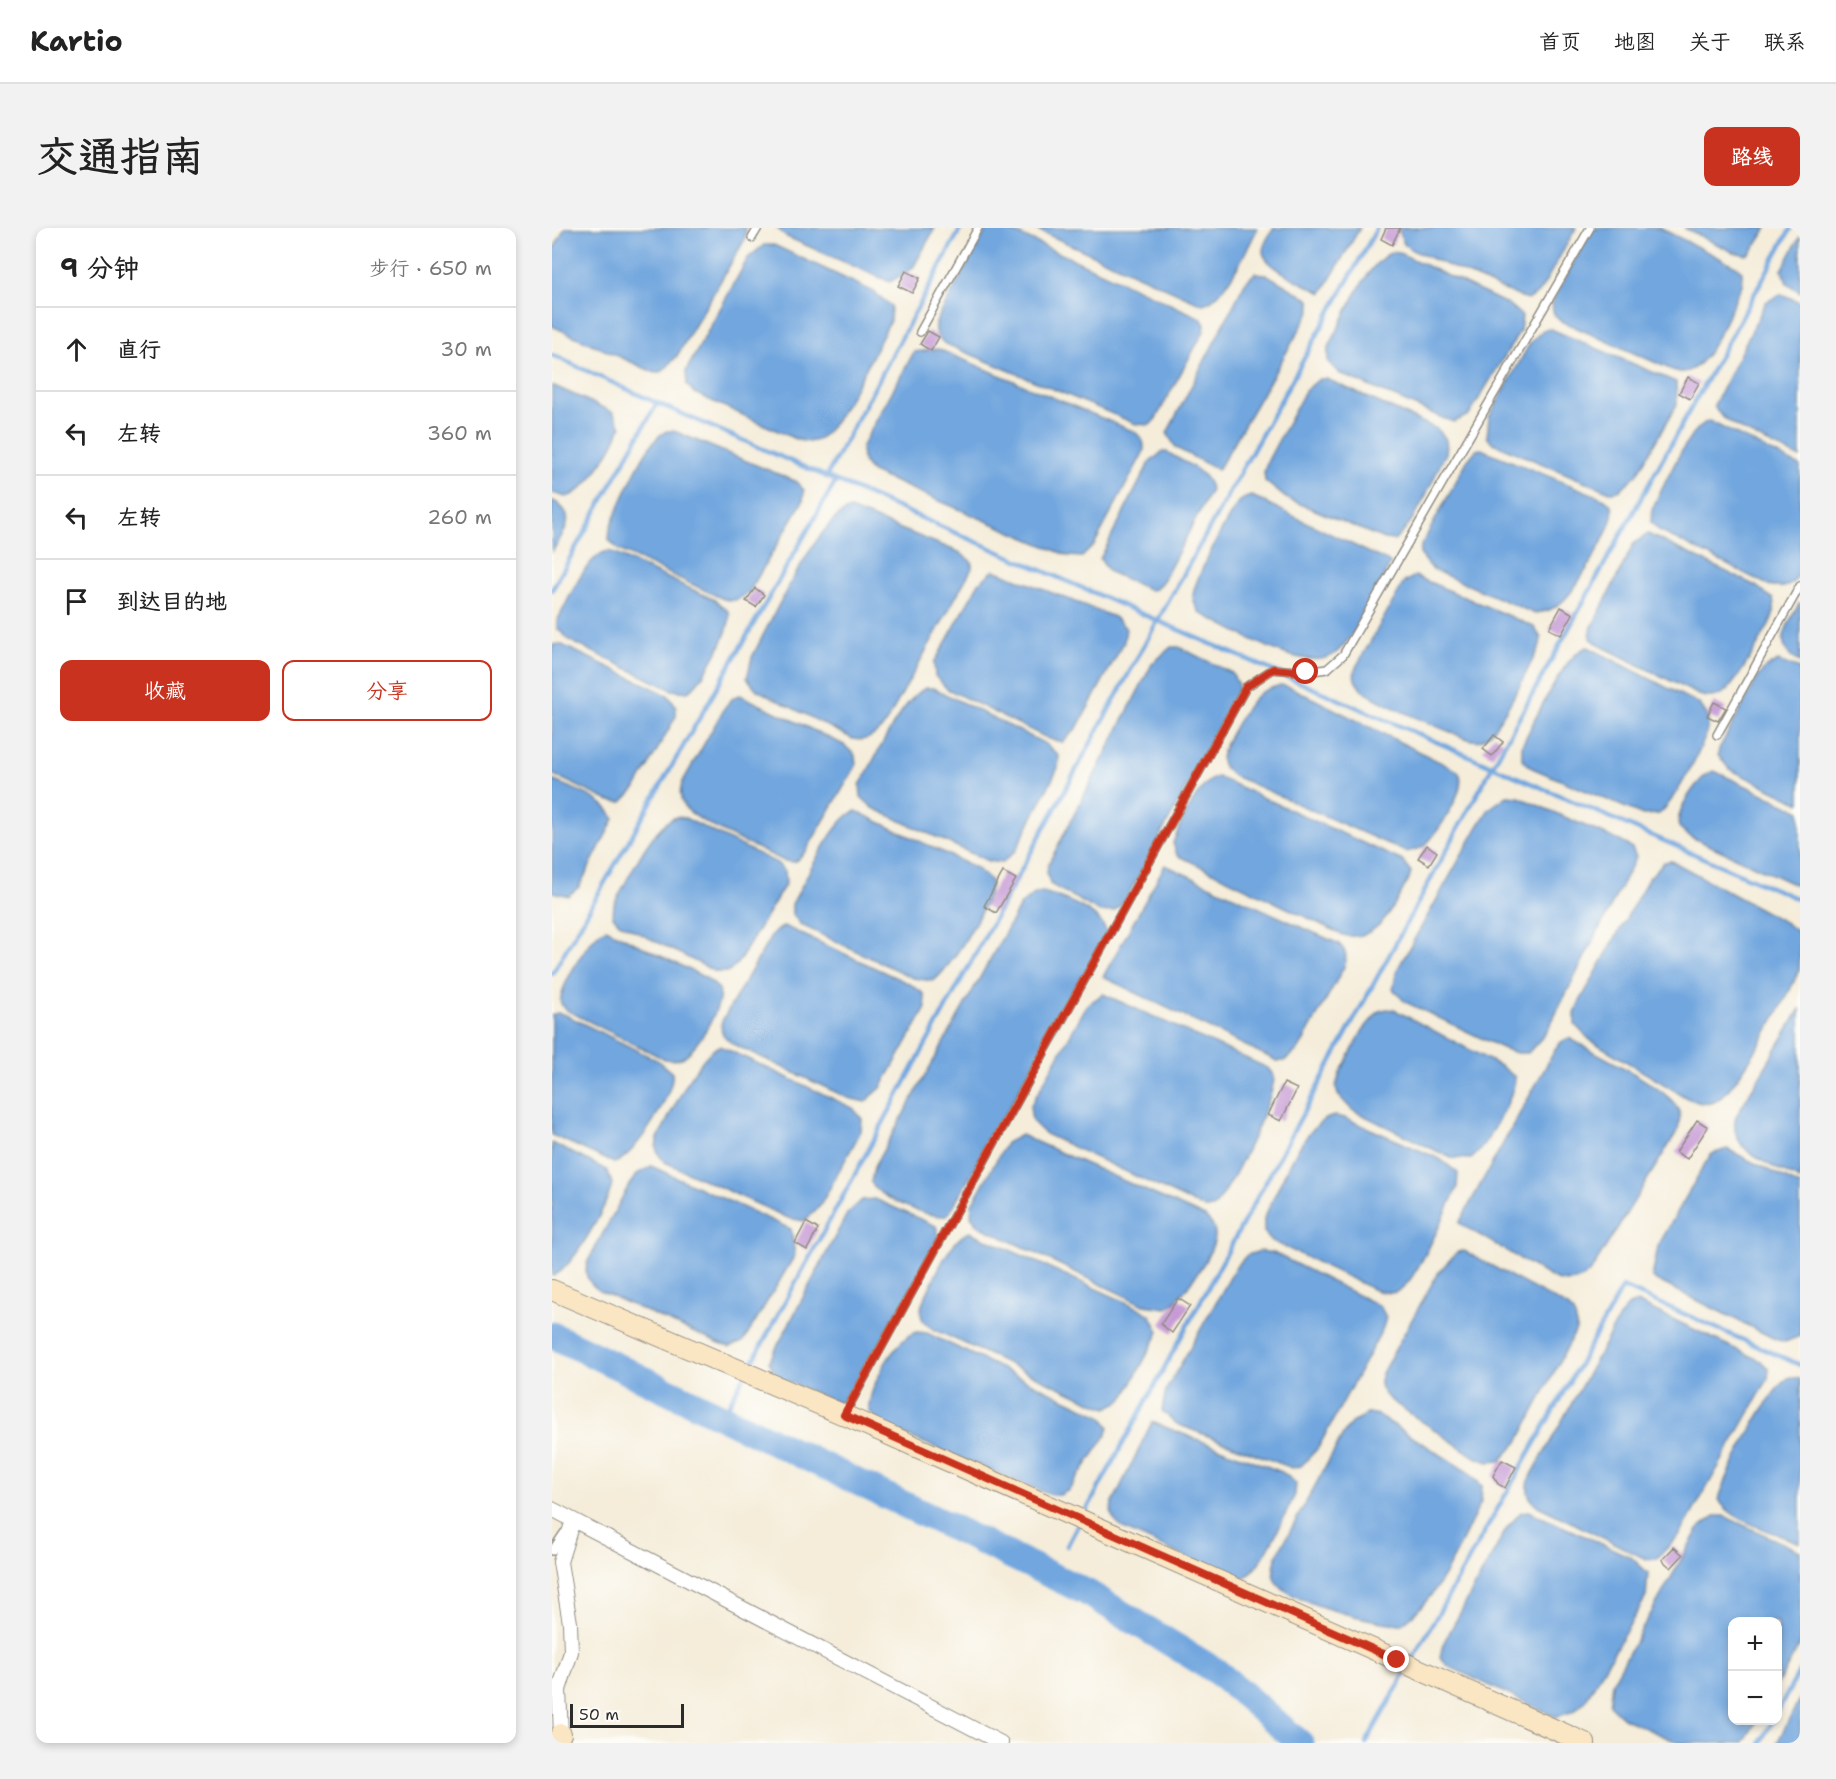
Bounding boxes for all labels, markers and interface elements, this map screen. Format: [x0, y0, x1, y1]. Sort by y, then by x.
text: Kartio [30, 22, 123, 60]
text: 首页 [1539, 28, 1581, 56]
text: 地图 [1614, 28, 1656, 56]
text: 关于 [1689, 28, 1731, 56]
text: 联系 [1764, 28, 1806, 56]
button: 路线 [1704, 127, 1800, 186]
text: 交通指南 [36, 128, 204, 184]
text: 9 分钟 [60, 250, 139, 285]
text: 步行 · 650 m [369, 255, 492, 281]
icon: ahead [60, 333, 93, 366]
text: 直行 [117, 335, 161, 364]
text: 30 m [440, 336, 492, 362]
icon: left [60, 417, 93, 450]
text: 左转 [117, 419, 161, 448]
text: 360 m [427, 420, 492, 446]
icon: left [60, 501, 93, 534]
text: 左转 [117, 503, 161, 532]
text: 260 m [427, 504, 492, 530]
icon: arrive [60, 585, 93, 618]
text: 到达目的地 [117, 587, 227, 616]
route start [1292, 658, 1318, 684]
button: 收藏 [60, 660, 270, 721]
button: 分享 [282, 660, 492, 721]
map controls [1728, 1617, 1782, 1725]
button: + [1728, 1617, 1782, 1671]
route end [1383, 1646, 1409, 1672]
button: − [1728, 1671, 1782, 1725]
scale bar [570, 1701, 684, 1728]
text: 50 m [579, 1704, 619, 1725]

